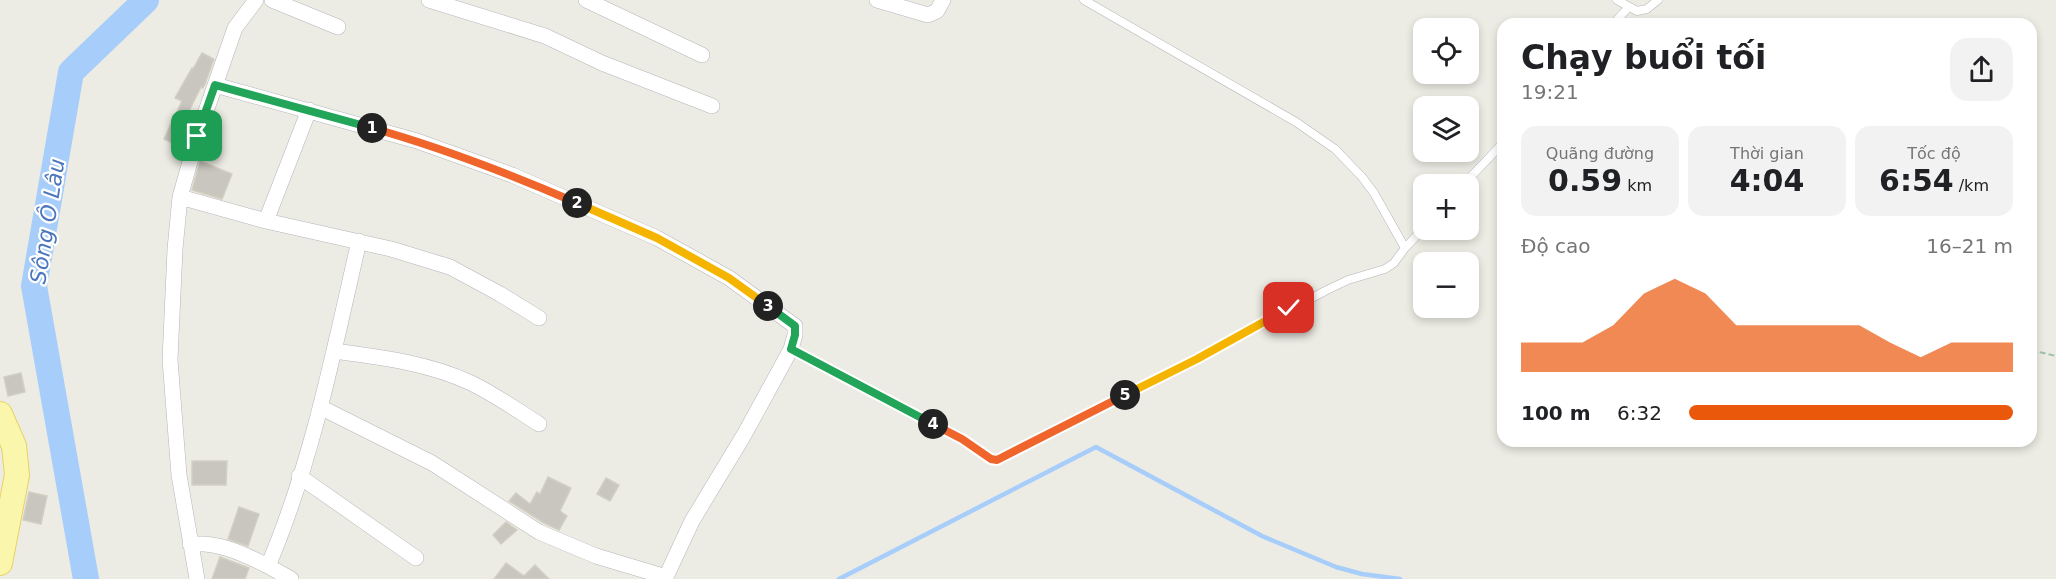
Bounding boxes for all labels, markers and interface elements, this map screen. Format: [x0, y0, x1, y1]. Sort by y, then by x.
map controls [1413, 18, 1479, 318]
button: locate [1413, 18, 1479, 84]
text: Chạy buổi tối [1521, 38, 1766, 77]
button: share [1950, 38, 2013, 101]
text: 19:21 [1521, 80, 1579, 104]
button: layers [1413, 96, 1479, 162]
pin [171, 110, 222, 161]
pin: 1 [357, 113, 387, 143]
text: 1 [366, 118, 378, 137]
icon: arrive [180, 119, 213, 152]
text: Quãng đường [1546, 144, 1654, 163]
text: Thời gian [1730, 144, 1804, 163]
text: Tốc độ [1907, 144, 1961, 163]
water label: Sông Ô Lâu [25, 157, 70, 285]
text: 0.59 [1548, 163, 1622, 198]
text: 4:04 [1730, 163, 1804, 198]
text: 6:54 [1879, 163, 1954, 198]
button: + [1413, 174, 1479, 240]
text: km [1622, 176, 1652, 195]
text: /km [1954, 176, 1989, 195]
pin: 2 [562, 188, 592, 218]
text: 2 [571, 193, 583, 212]
text: Độ cao [1521, 234, 1591, 258]
text: 16–21 m [1926, 234, 2013, 258]
button: − [1413, 252, 1479, 318]
pin [1263, 282, 1314, 333]
pin: 3 [753, 291, 783, 321]
icon: check [1272, 291, 1305, 324]
text: 3 [762, 296, 774, 315]
pin: 5 [1110, 380, 1140, 410]
text: 5 [1119, 385, 1131, 404]
text: 100 m [1521, 401, 1591, 425]
text: 6:32 [1617, 401, 1662, 425]
pin: 4 [918, 409, 948, 439]
text: 4 [927, 414, 939, 433]

